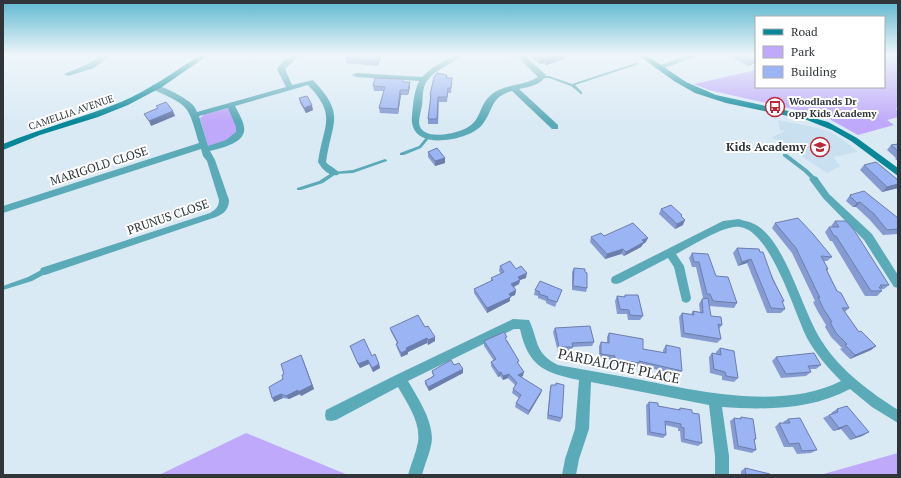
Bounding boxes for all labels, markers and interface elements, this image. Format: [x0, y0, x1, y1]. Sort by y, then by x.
legend [755, 16, 885, 88]
text: Road [791, 24, 818, 39]
text: Park [791, 44, 816, 59]
text: Building [791, 64, 837, 79]
street label: CAMELLIA AVENUE [27, 92, 116, 133]
place label: Woodlands Dr opp Kids Academy [789, 95, 877, 120]
bus stop icon: Woodlands Dr opp Kids Academy [764, 96, 786, 118]
school or university icon: Kids Academy [809, 136, 831, 158]
place label: Kids Academy [726, 139, 807, 154]
street label: MARIGOLD CLOSE [48, 143, 150, 188]
street label: PRUNUS CLOSE [125, 196, 211, 238]
street label: PARDALOTE PLACE [556, 343, 682, 388]

